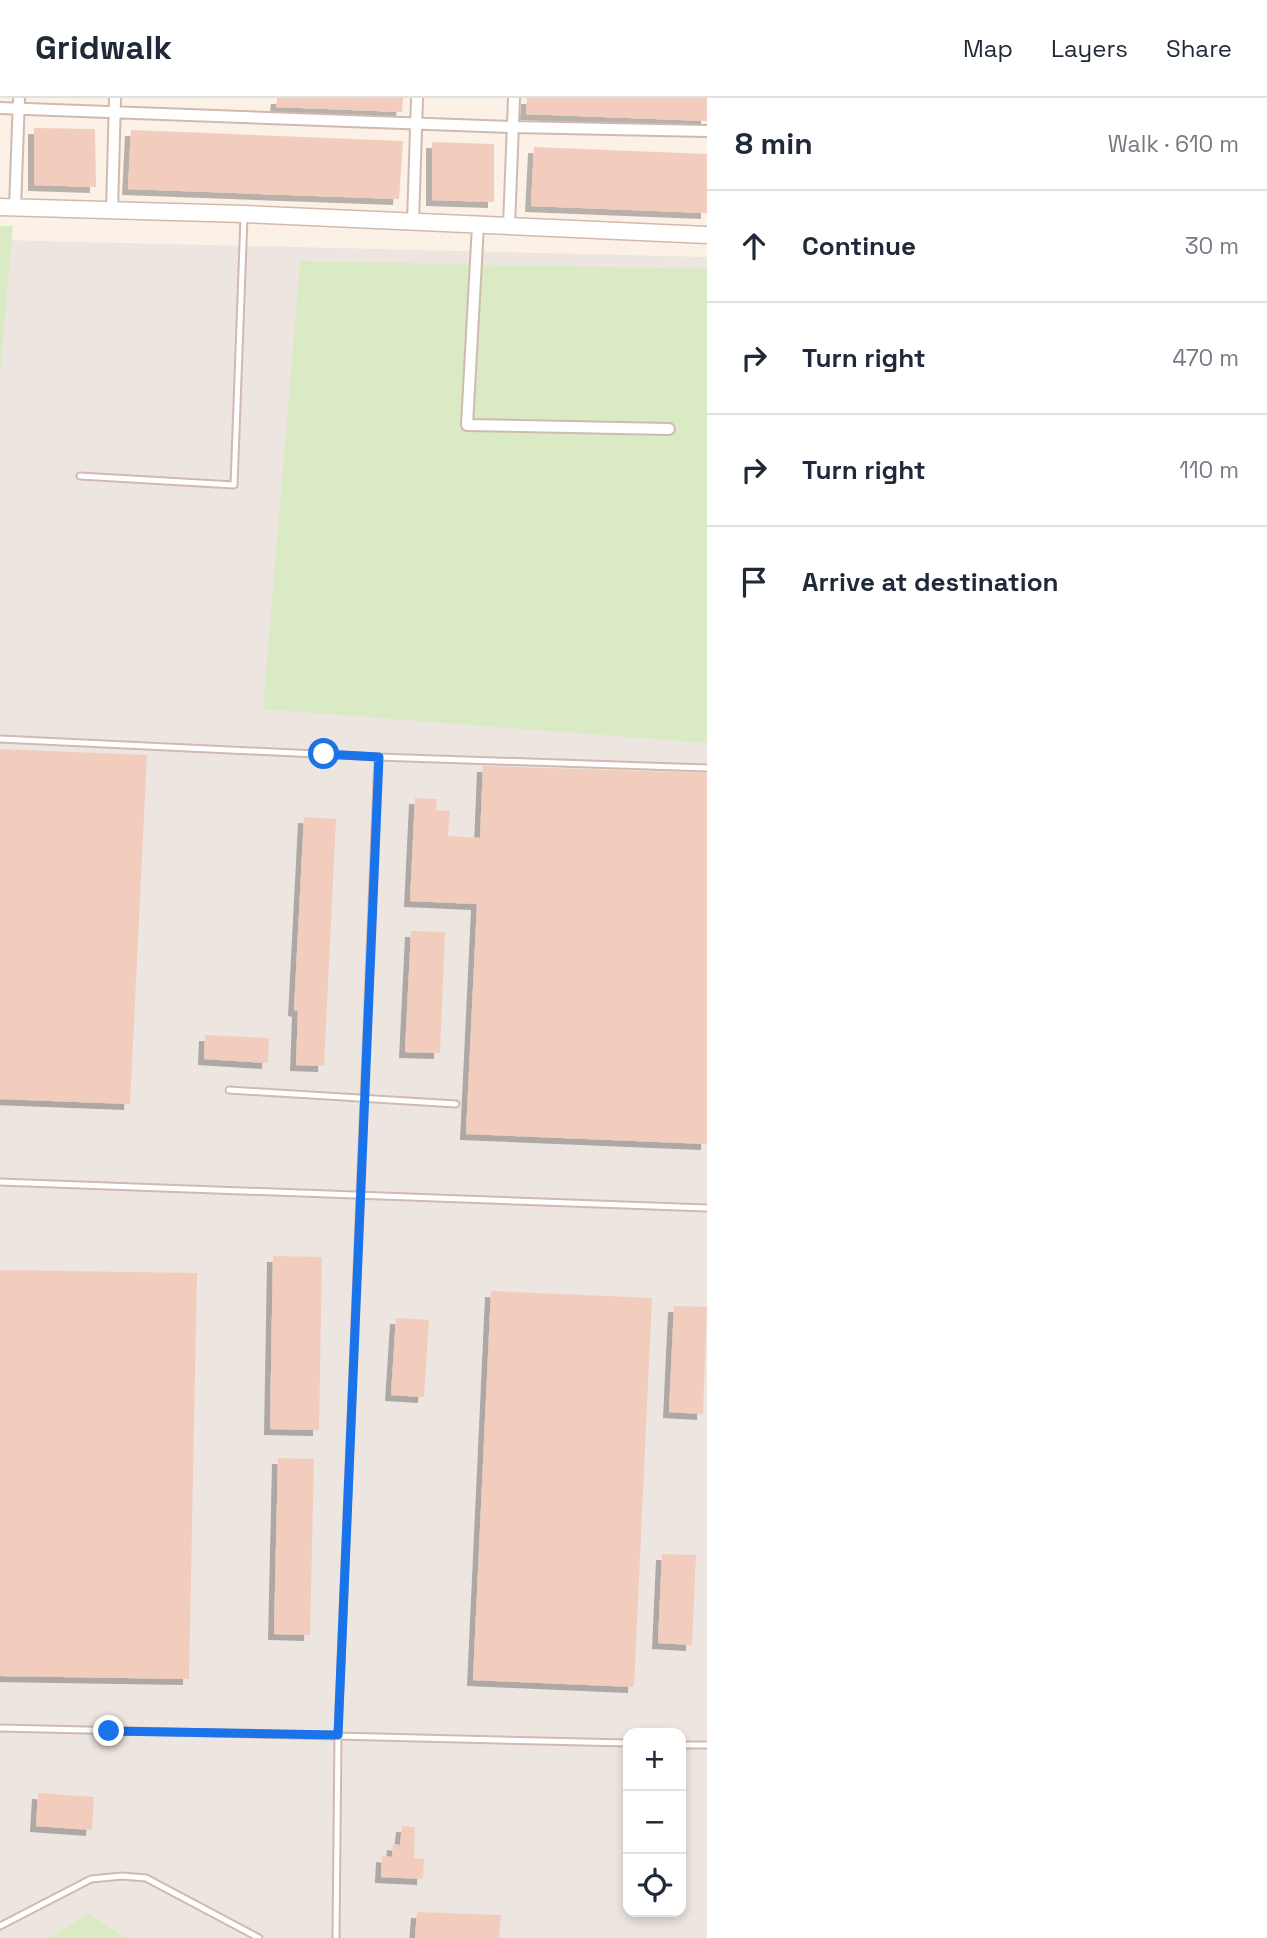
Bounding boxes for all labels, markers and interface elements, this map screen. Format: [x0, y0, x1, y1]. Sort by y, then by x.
text: Gridwalk [35, 27, 172, 69]
text: Map [963, 33, 1013, 64]
text: Layers [1051, 33, 1128, 64]
text: Share [1166, 33, 1232, 64]
text: 8 min [735, 124, 813, 163]
text: Walk · 610 m [1108, 129, 1239, 159]
icon: ahead [735, 227, 773, 265]
text: Continue [802, 229, 916, 263]
text: 30 m [1185, 231, 1239, 261]
icon: right [735, 339, 773, 377]
text: Turn right [802, 341, 926, 375]
text: 470 m [1172, 343, 1239, 373]
icon: right [735, 451, 773, 489]
text: Turn right [802, 453, 926, 487]
text: 110 m [1179, 455, 1239, 485]
icon: arrive [735, 563, 773, 601]
text: Arrive at destination [802, 565, 1059, 599]
route start [308, 738, 339, 769]
route end [93, 1715, 124, 1746]
map controls [623, 1728, 686, 1917]
button: + [623, 1728, 686, 1791]
button: − [623, 1791, 686, 1854]
button: locate [623, 1854, 686, 1917]

